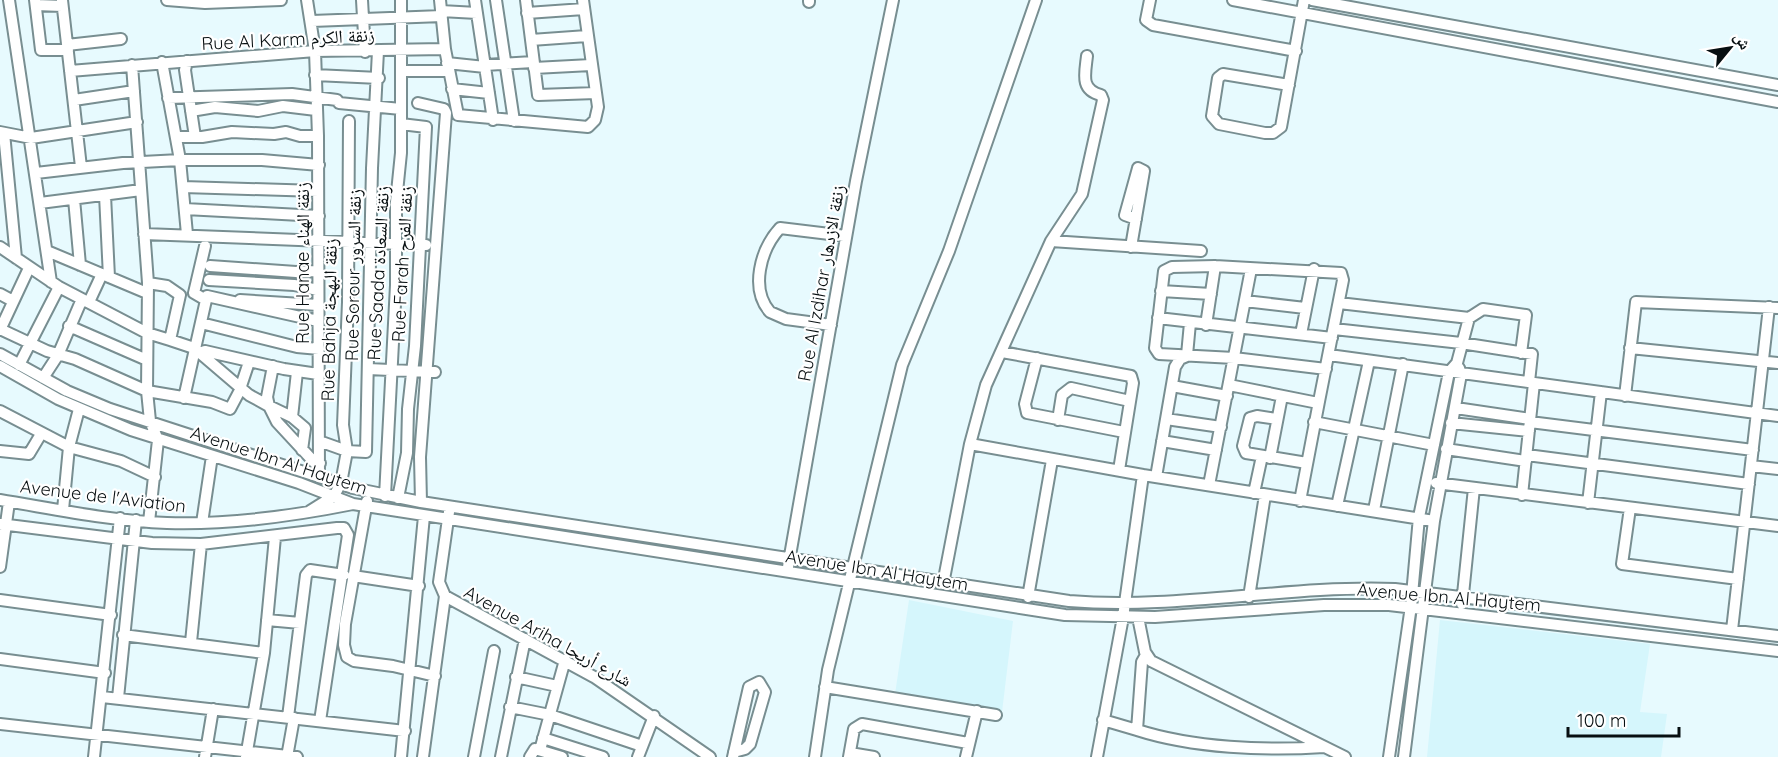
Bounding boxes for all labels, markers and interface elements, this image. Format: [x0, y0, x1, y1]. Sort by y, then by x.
north arrow [1700, 18, 1760, 78]
street label: Rue Al Karm زنقة الكرم [201, 23, 375, 56]
text: ش [1730, 28, 1756, 53]
street label: Rue Hanae زنقة الهناء [291, 182, 314, 344]
street label: Rue Al Izdihar زنقة الازدهار [792, 183, 850, 383]
street label: Rue Saada زنقة السعادة [362, 185, 394, 361]
street label: Rue Farah زنقة الفرح [386, 185, 419, 343]
street label: Rue Sorour زنقة السرور [340, 189, 366, 361]
street label: Rue Bahja زنقة البهجة [316, 238, 342, 402]
street label: Avenue Ibn Al Haytem [188, 421, 370, 499]
street label: Avenue de l'Aviation [19, 474, 187, 518]
street label: Avenue Ibn Al Haytem [784, 544, 970, 596]
street label: Avenue Ibn Al Haytem [1356, 577, 1542, 617]
street label: Avenue Ariha شارع أريحا [460, 580, 636, 692]
scale bar [1568, 700, 1679, 738]
text: 100 m [1577, 709, 1626, 732]

